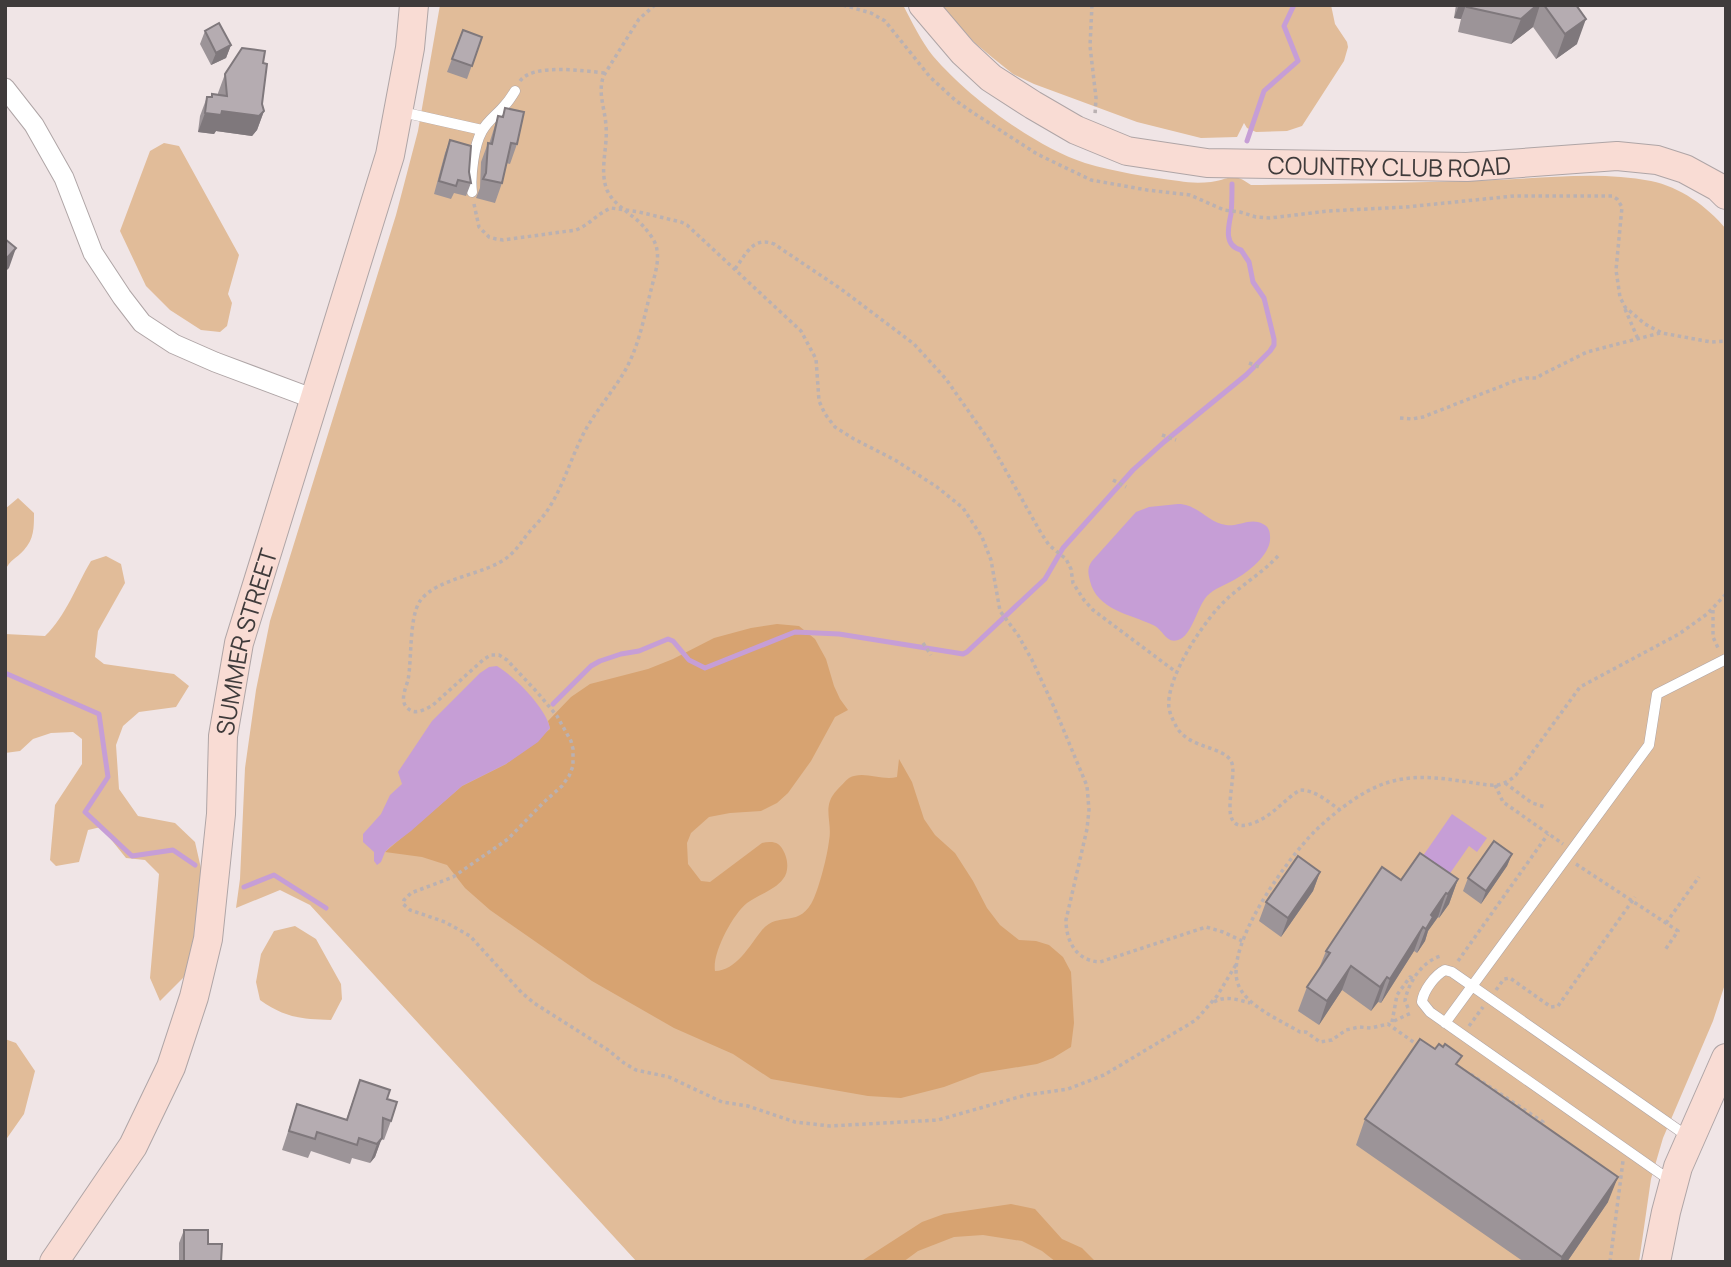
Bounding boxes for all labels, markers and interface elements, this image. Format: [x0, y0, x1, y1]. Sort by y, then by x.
street label: COUNTRY CLUB ROAD [1267, 147, 1512, 184]
street label: SUMMER STREET [207, 543, 284, 738]

